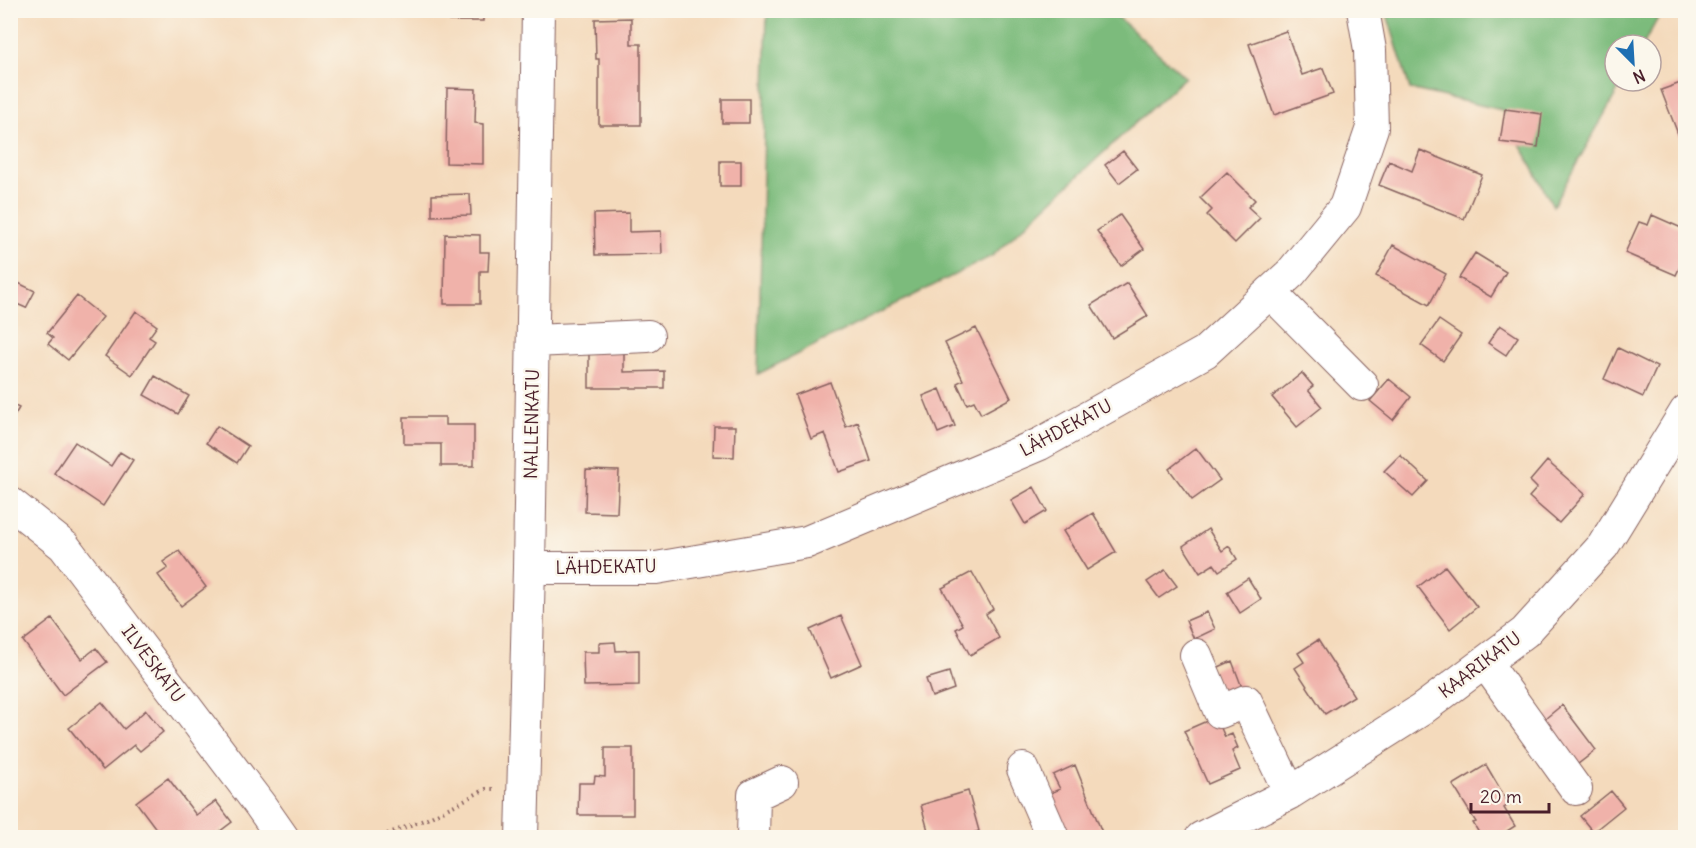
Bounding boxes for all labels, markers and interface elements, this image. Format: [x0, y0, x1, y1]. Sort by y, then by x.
north arrow [1603, 33, 1663, 93]
text: N [1630, 65, 1648, 88]
street label: NALLENKATU [519, 369, 544, 479]
street label: LÄHDEKATU [1016, 394, 1116, 461]
street label: LÄHDEKATU [555, 554, 657, 579]
street label: ILVESKATU [117, 620, 190, 707]
street label: KAARIKATU [1434, 626, 1525, 703]
scale bar [1471, 776, 1549, 814]
text: 20 m [1480, 785, 1522, 808]

